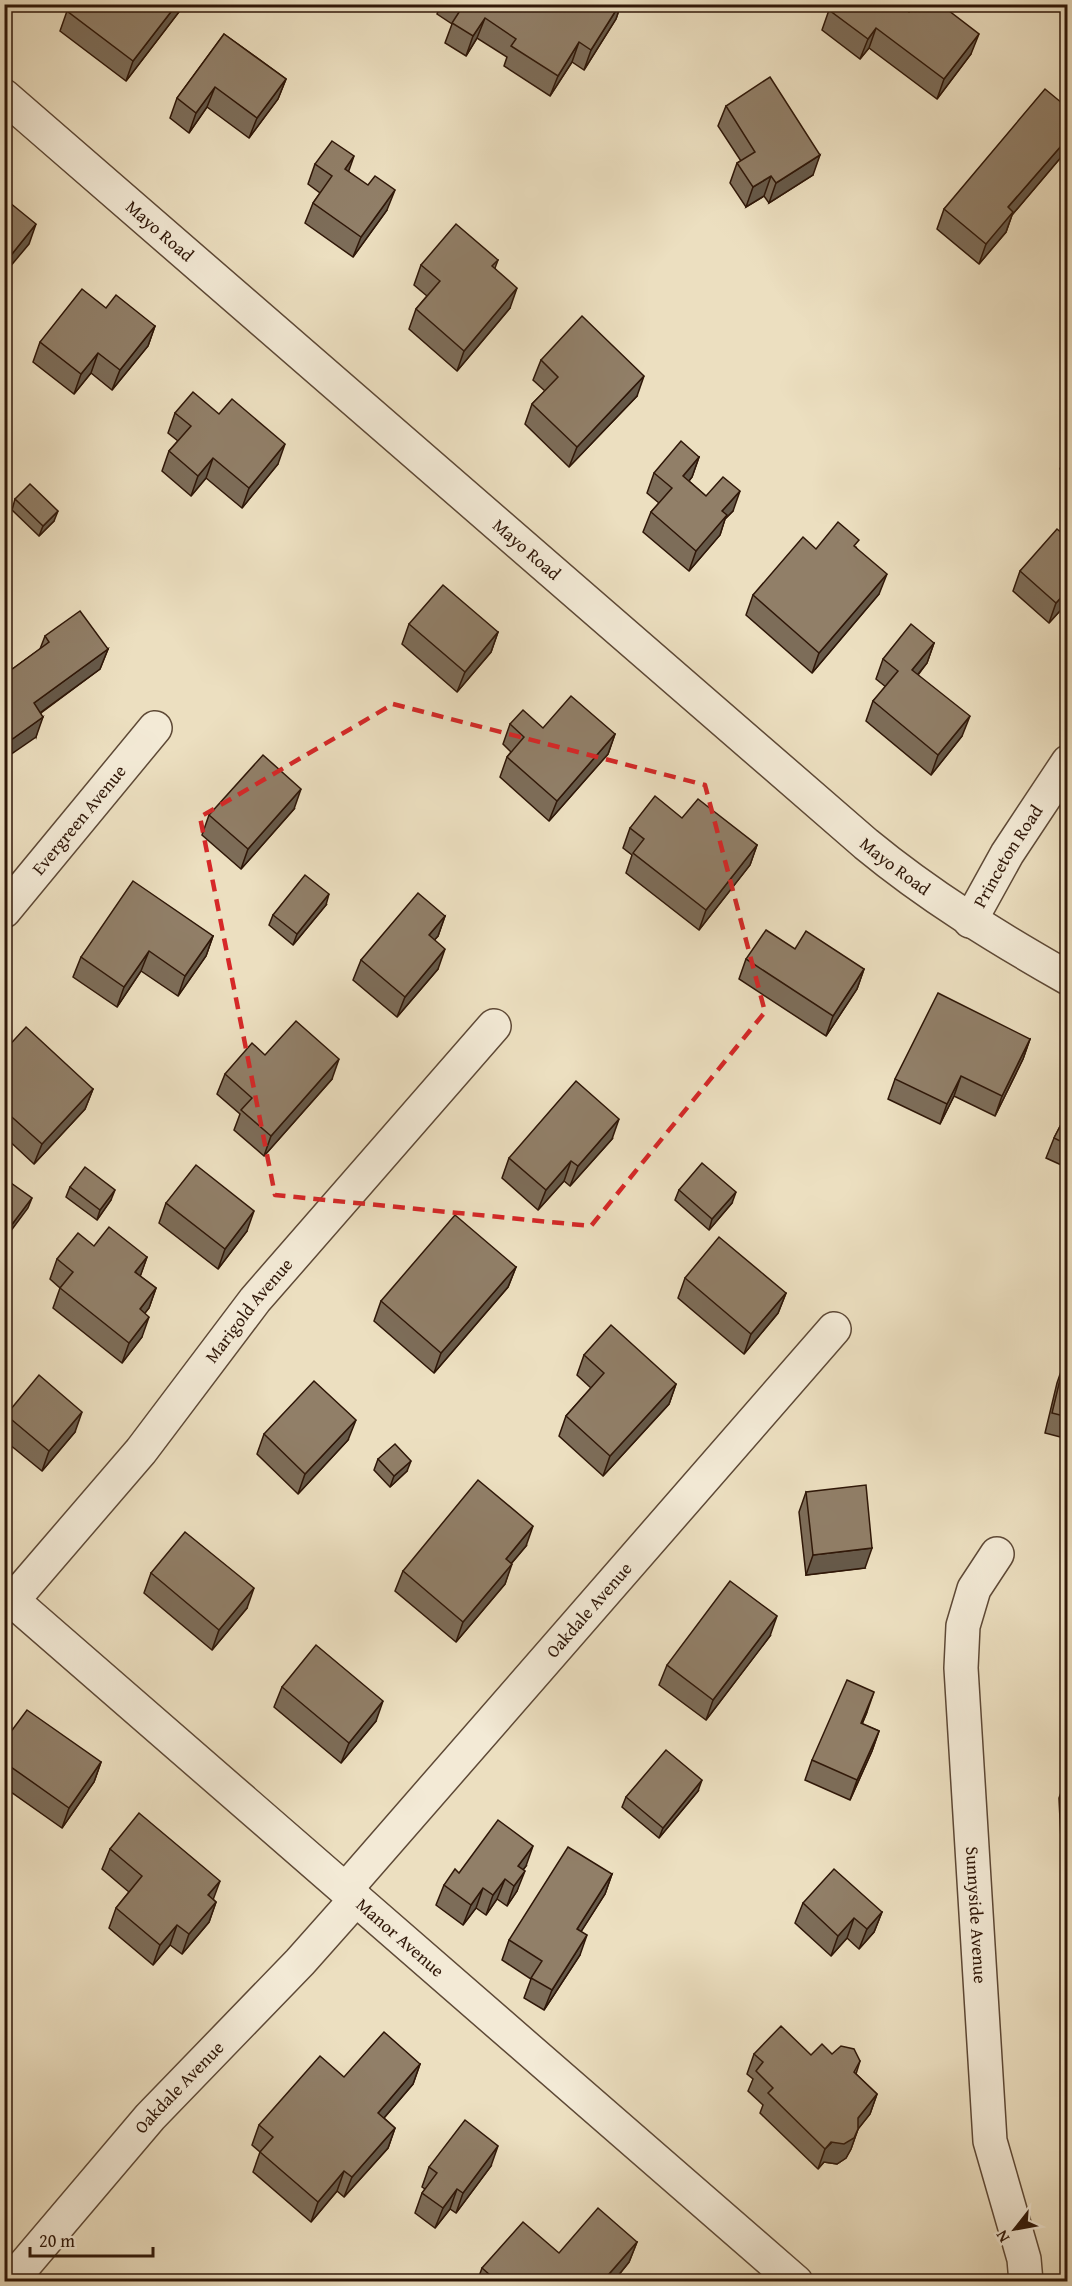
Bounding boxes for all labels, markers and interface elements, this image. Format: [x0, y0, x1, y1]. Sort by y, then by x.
street label: Mayo Road [120, 193, 200, 268]
street label: Mayo Road [487, 512, 567, 587]
street label: Evergreen Avenue [25, 759, 132, 881]
street label: Princeton Road [966, 799, 1049, 912]
street label: Mayo Road [854, 830, 937, 902]
street label: Marigold Avenue [198, 1252, 299, 1368]
street label: Oakdale Avenue [539, 1556, 638, 1664]
street label: Sunnyside Avenue [959, 1846, 994, 1984]
street label: Manor Avenue [350, 1891, 451, 1983]
street label: Oakdale Avenue [128, 2034, 230, 2139]
north arrow [985, 2199, 1045, 2259]
scale bar [30, 2220, 153, 2258]
text: N [989, 2226, 1015, 2247]
text: 20 m [39, 2227, 75, 2254]

